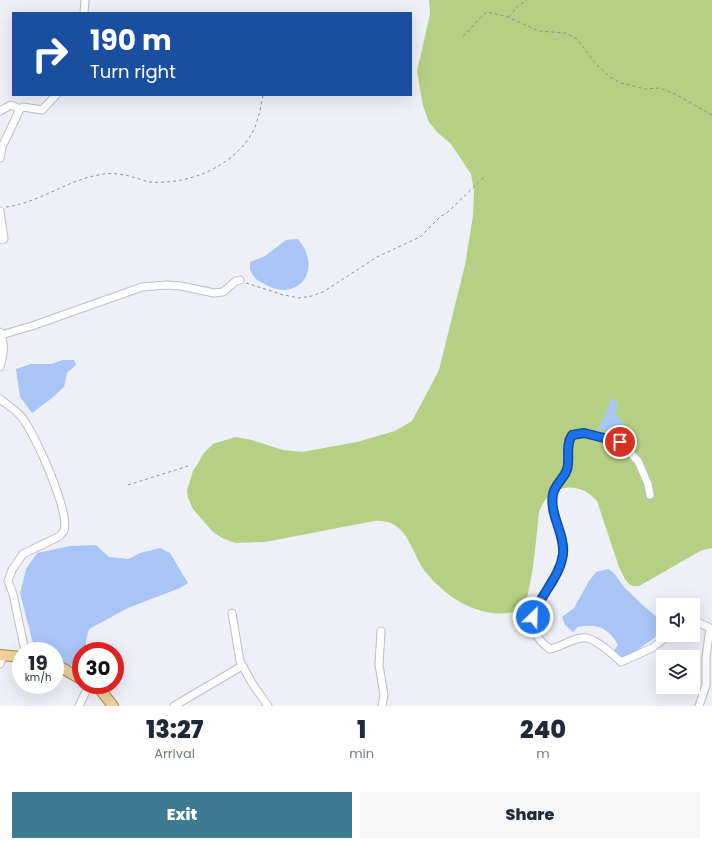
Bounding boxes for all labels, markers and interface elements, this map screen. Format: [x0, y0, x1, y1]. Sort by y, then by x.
text: 190 m [90, 21, 172, 60]
icon: right [24, 28, 76, 80]
text: Turn right [90, 59, 176, 84]
pin [603, 425, 637, 459]
icon: arrive [609, 431, 631, 453]
position arrow [512, 596, 554, 638]
map controls [656, 598, 700, 694]
button: sound [656, 598, 700, 642]
speed limit sign: 30 [72, 642, 124, 694]
text: 19 [28, 649, 48, 677]
button: layers [656, 650, 700, 694]
text: km/h [25, 670, 51, 685]
text: 13:27 [146, 713, 203, 746]
text: 1 [357, 713, 366, 746]
text: 240 [520, 713, 566, 746]
text: Arrival [154, 744, 195, 763]
text: min [349, 744, 374, 763]
text: m [536, 744, 550, 763]
button: Exit [12, 792, 352, 838]
button: Share [360, 792, 700, 838]

